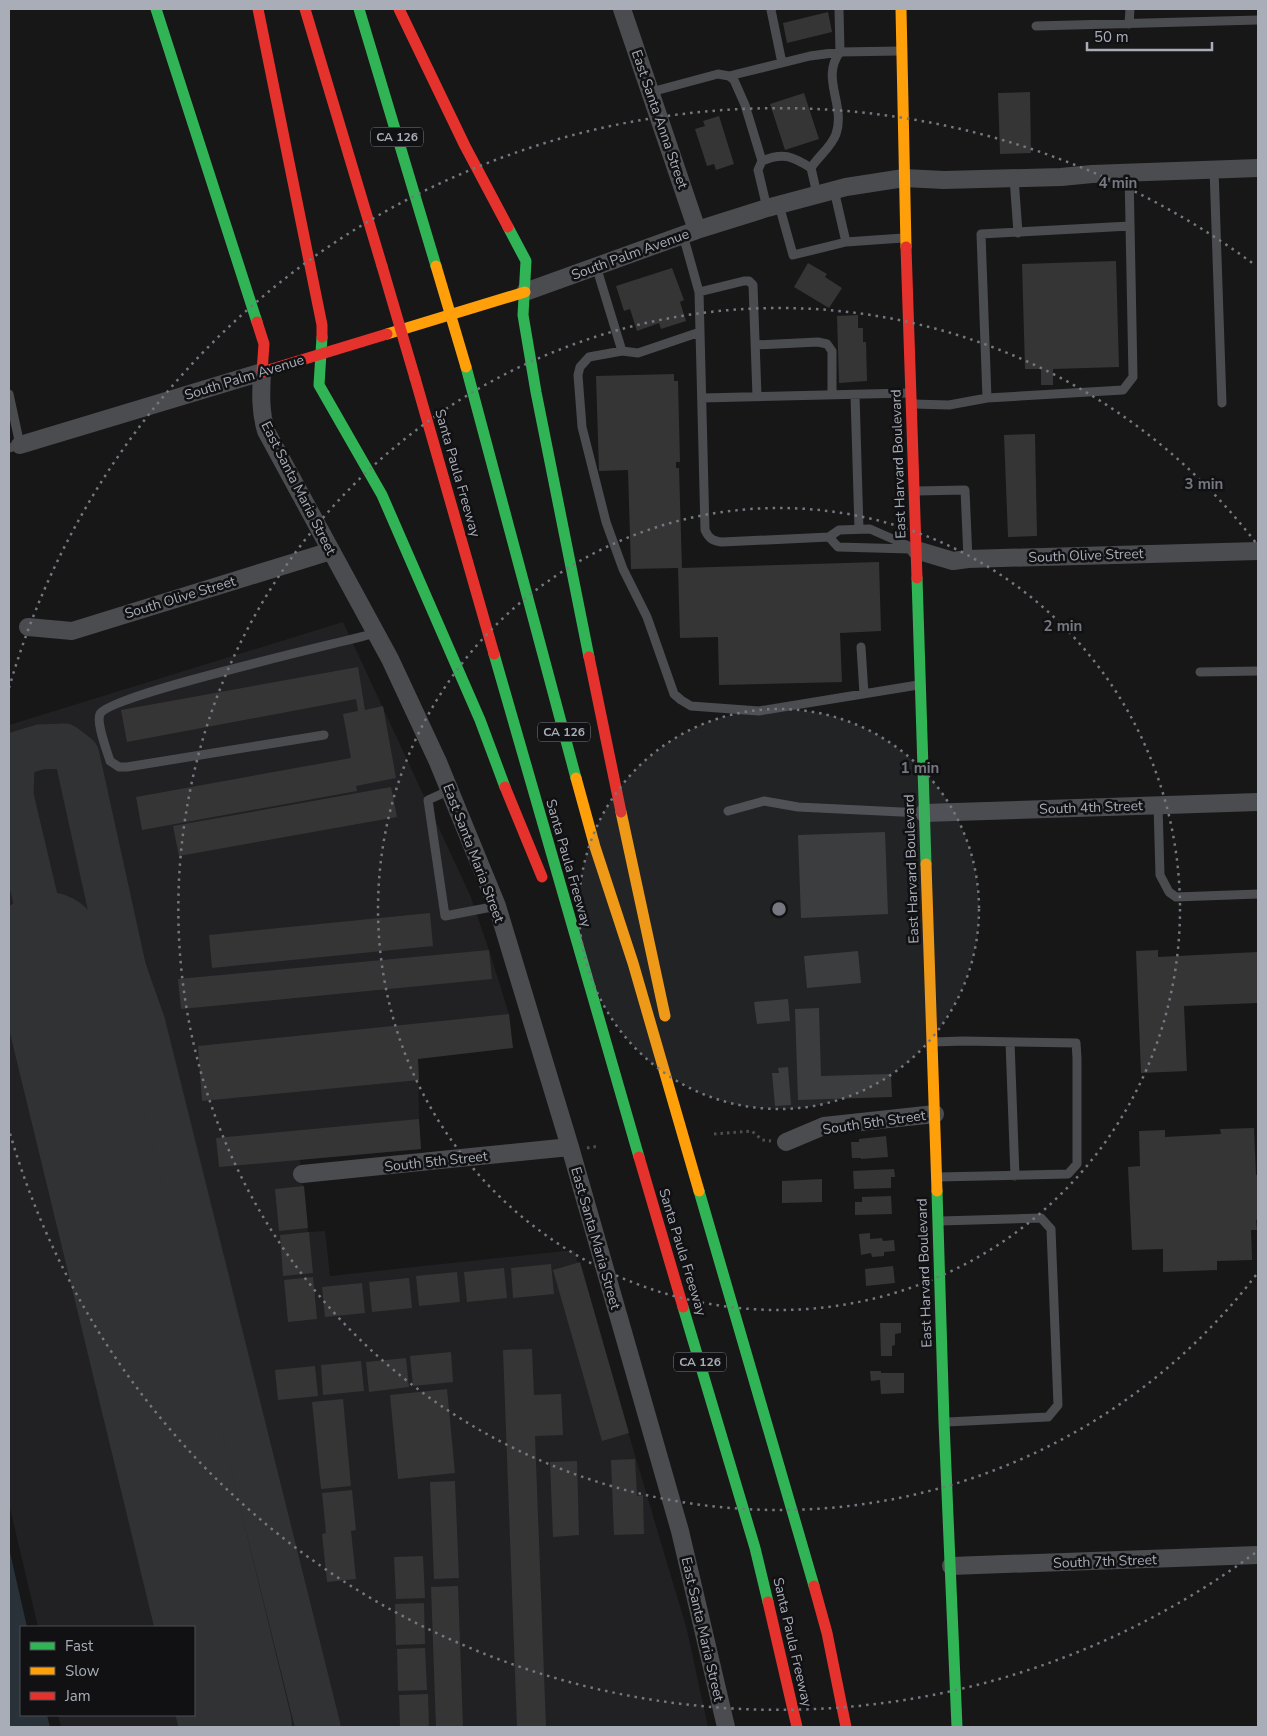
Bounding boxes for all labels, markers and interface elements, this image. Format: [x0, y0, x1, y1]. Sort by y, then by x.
scale bar [1087, 20, 1212, 52]
text: 50 m [1094, 27, 1129, 47]
street label: East Santa Anna Street [627, 47, 692, 191]
road number: CA 126 [371, 128, 423, 146]
text: 4 min [1099, 173, 1137, 193]
street label: South Palm Avenue [569, 224, 692, 285]
street label: South Palm Avenue [182, 350, 306, 405]
street label: East Harvard Boulevard [886, 389, 911, 539]
street label: Santa Paula Freeway [430, 407, 485, 540]
street label: East Santa Maria Street [257, 418, 341, 558]
text: 3 min [1185, 474, 1223, 494]
street label: South Olive Street [1028, 544, 1144, 567]
street label: South Olive Street [122, 572, 238, 623]
text: 2 min [1044, 616, 1082, 636]
road number: CA 126 [538, 722, 590, 742]
text: 1 min [901, 758, 939, 778]
street label: East Santa Maria Street [438, 781, 509, 925]
street label: East Harvard Boulevard [899, 794, 924, 944]
street label: South 4th Street [1039, 796, 1143, 819]
street label: Santa Paula Freeway [541, 797, 596, 930]
centre of rings [770, 900, 788, 918]
street label: South 5th Street [821, 1106, 927, 1139]
street label: South 5th Street [383, 1147, 489, 1176]
street label: East Santa Maria Street [566, 1165, 625, 1312]
street label: Santa Paula Freeway [654, 1186, 711, 1319]
street label: East Harvard Boulevard [912, 1198, 937, 1348]
road number: CA 126 [674, 1352, 726, 1371]
street label: South 7th Street [1053, 1550, 1157, 1573]
street label: East Santa Maria Street [677, 1555, 728, 1703]
street label: Santa Paula Freeway [768, 1576, 817, 1709]
legend [20, 1626, 195, 1716]
text: Fast [65, 1636, 94, 1656]
text: Slow [65, 1661, 100, 1681]
text: Jam [64, 1686, 91, 1706]

